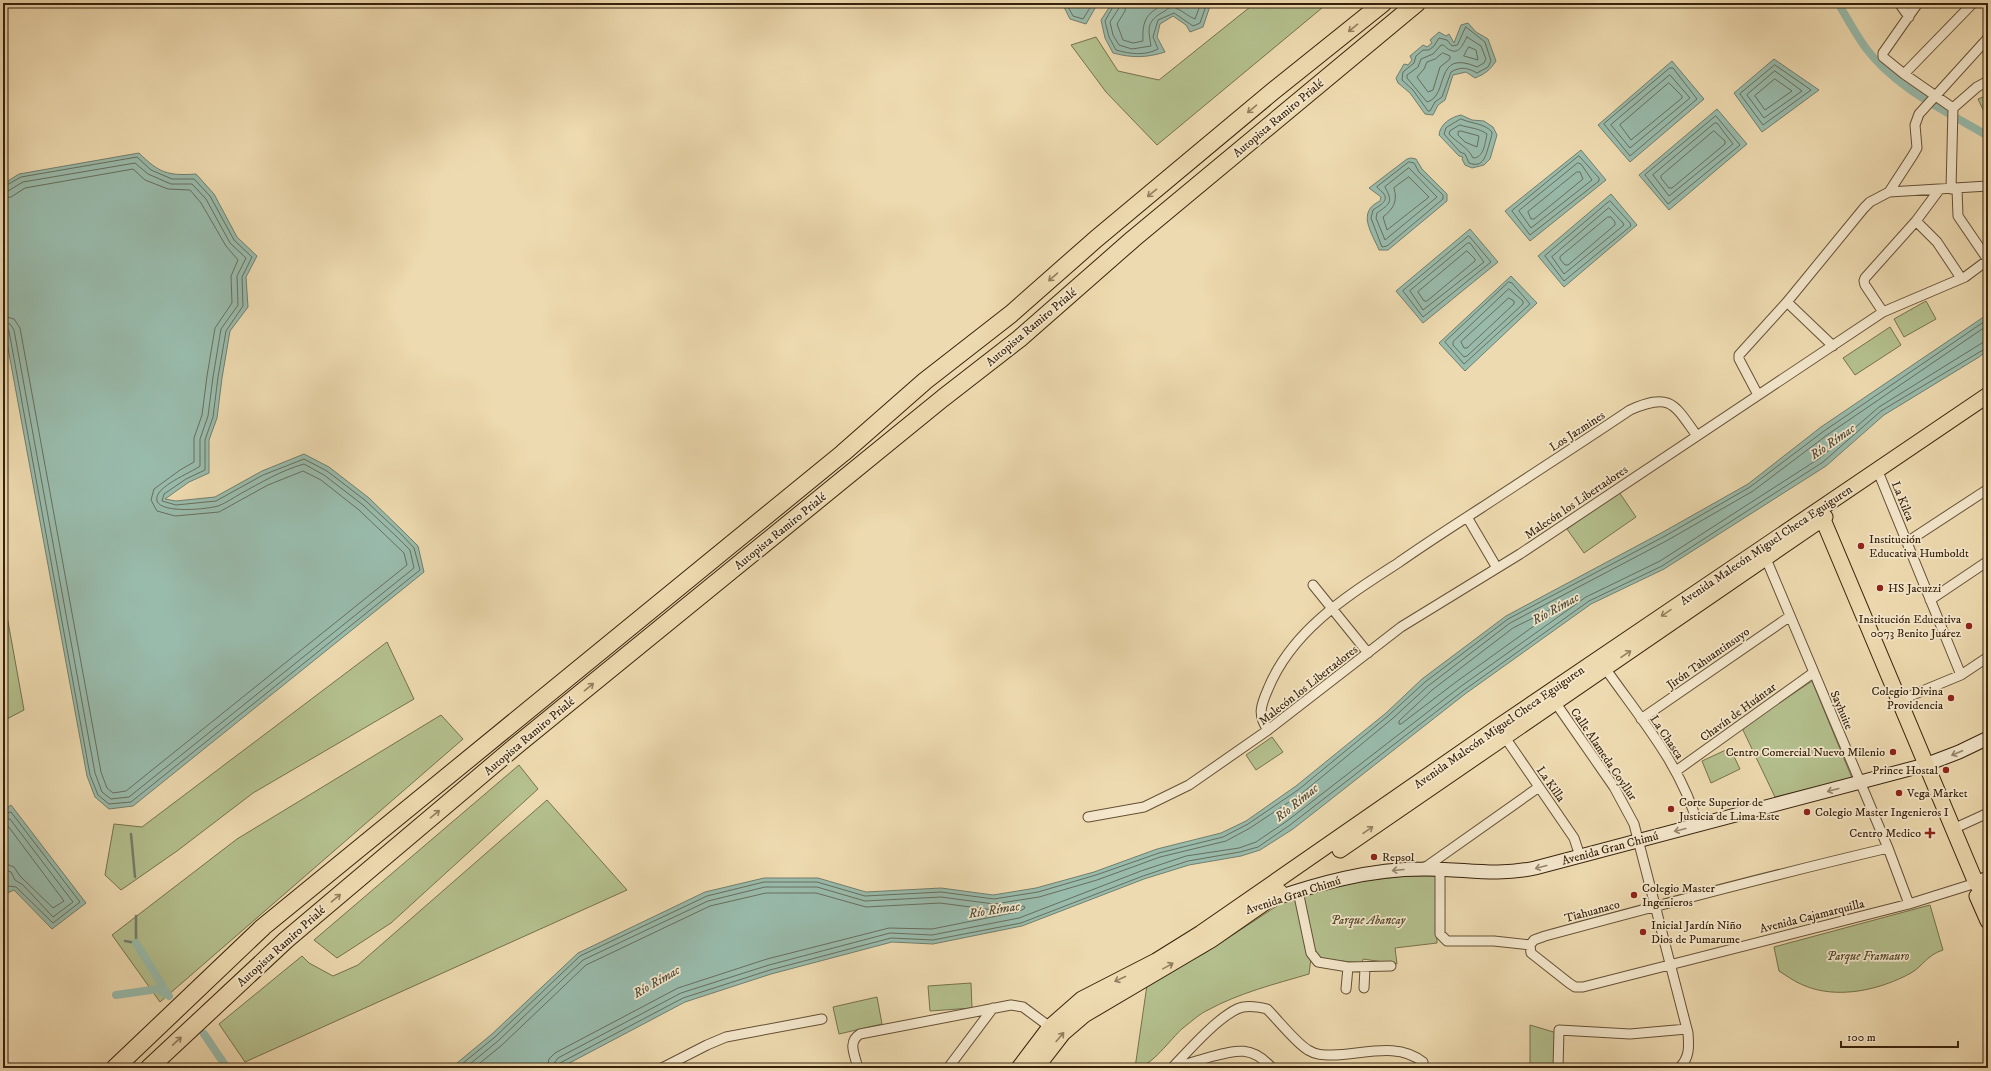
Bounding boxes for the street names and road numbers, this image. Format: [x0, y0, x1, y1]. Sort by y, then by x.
street label: Autopista Ramiro Prialé [1230, 76, 1327, 161]
street label: Autopista Ramiro Prialé [983, 285, 1080, 370]
street label: Los Jazmines [1547, 408, 1608, 455]
street label: Malecón los Libertadores [1522, 462, 1631, 543]
street label: La Kilca [1888, 479, 1918, 524]
street label: Avenida Malecón Miguel Checa Eguiguren [1677, 482, 1856, 609]
street label: Autopista Ramiro Prialé [731, 490, 829, 573]
street label: Jirón Tahuantinsuyo [1663, 624, 1753, 693]
street label: Malecón los Libertadores [1256, 642, 1361, 729]
street label: Avenida Malecón Miguel Checa Eguiguren [1411, 662, 1588, 792]
street label: Chavín de Huántar [1697, 679, 1780, 745]
street label: Sayhuite [1827, 688, 1856, 732]
street label: Autopista Ramiro Prialé [481, 694, 578, 779]
street label: Calle Alameda Coyllur [1567, 705, 1640, 804]
street label: La Chasca [1646, 712, 1687, 763]
street label: La Killa [1533, 764, 1569, 806]
street label: Avenida Gran Chimú [1560, 828, 1660, 869]
street label: Avenida Gran Chimú [1243, 873, 1343, 918]
street label: Avenida Cajamarquilla [1758, 896, 1867, 937]
street label: Tiahuanaco [1563, 897, 1622, 926]
street label: Autopista Ramiro Prialé [234, 903, 329, 990]

